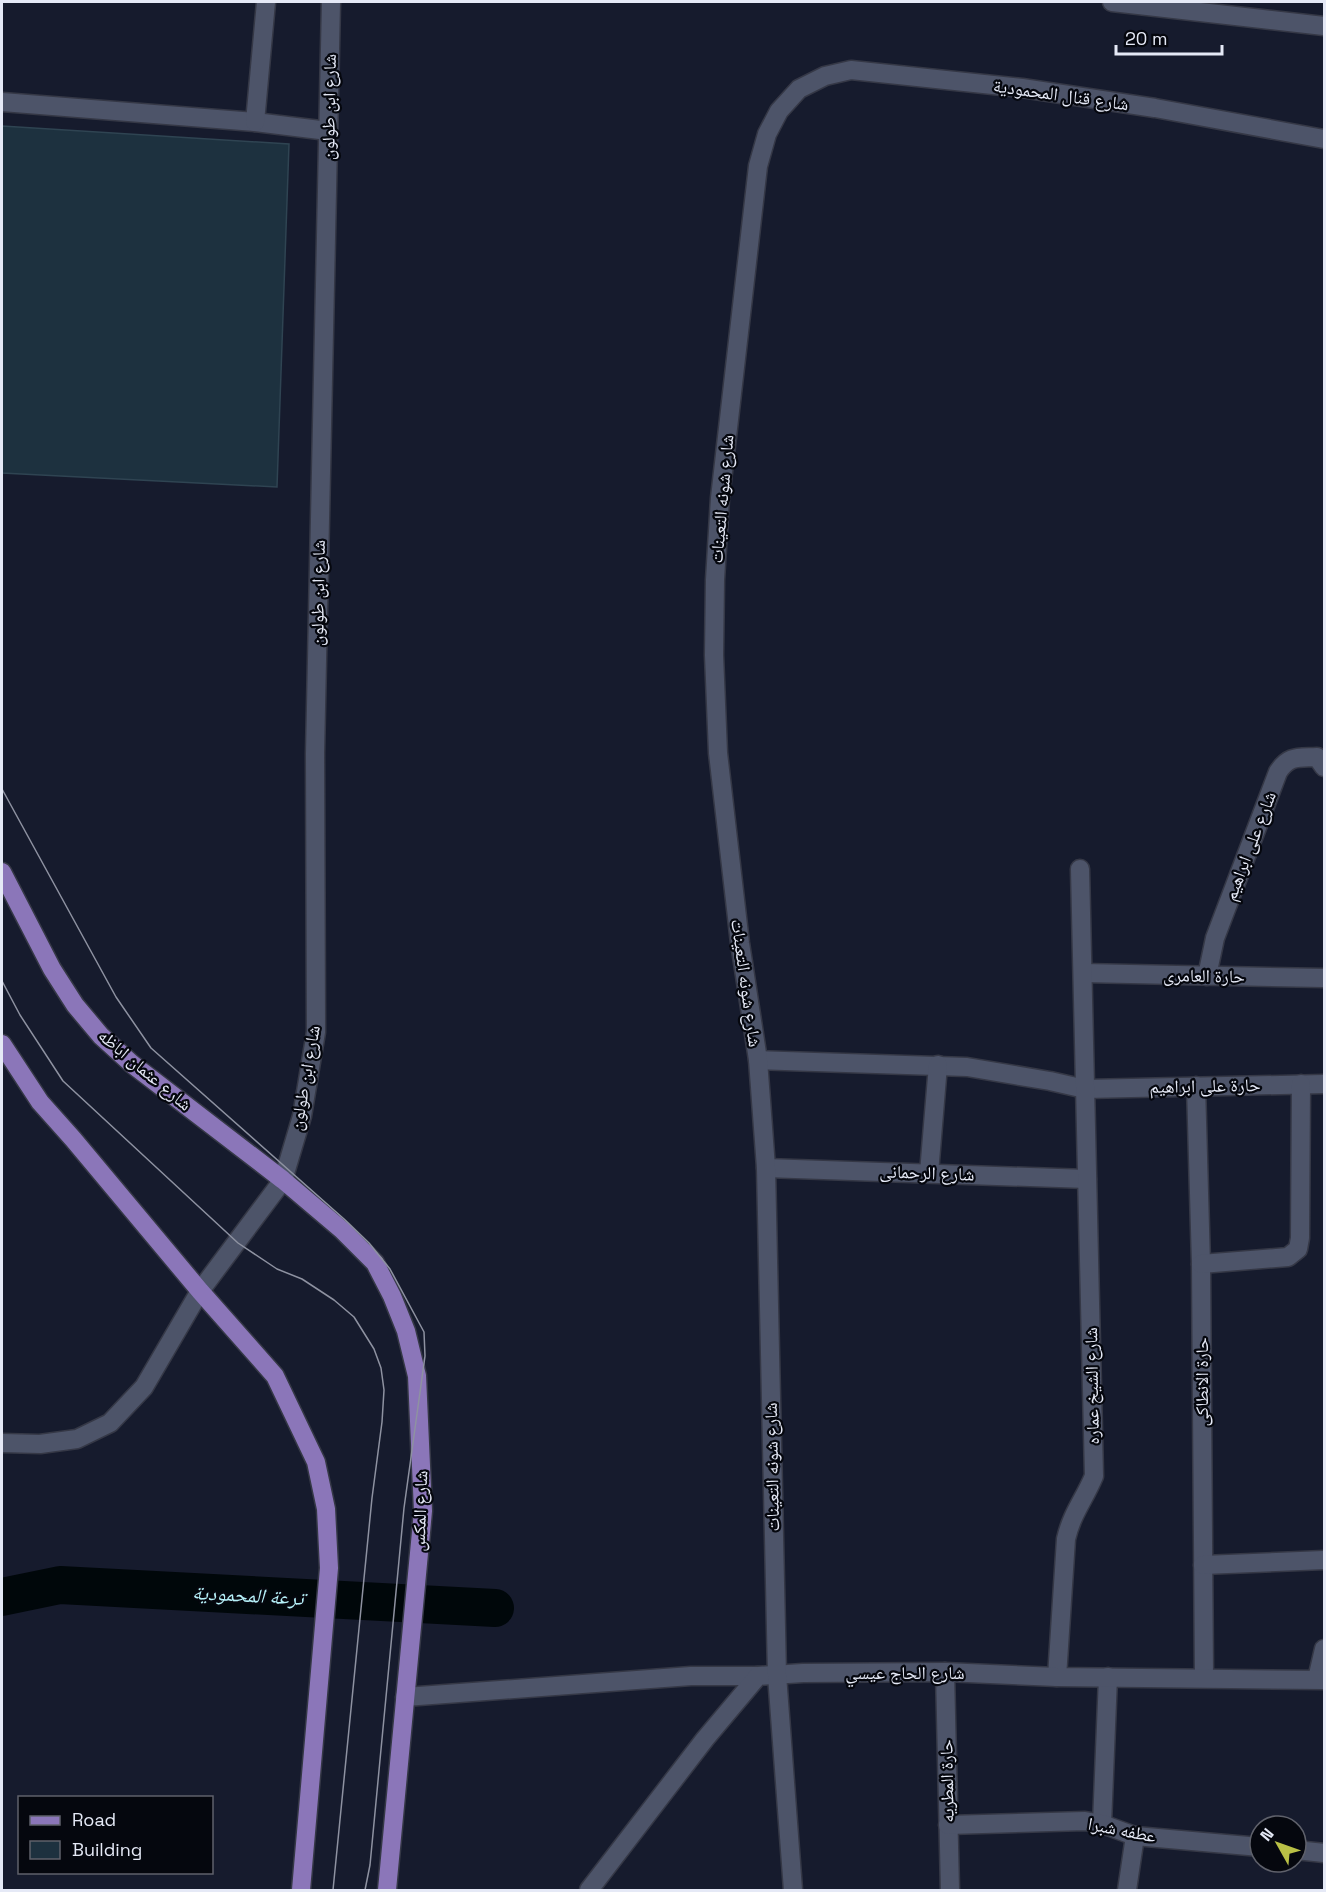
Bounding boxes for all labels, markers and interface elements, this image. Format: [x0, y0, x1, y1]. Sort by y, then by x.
scale bar [1116, 18, 1222, 56]
text: 20 m [1125, 27, 1168, 50]
street label: شارع ابن طولون [316, 54, 341, 160]
street label: شارع قنال المحمودية [992, 74, 1130, 115]
street label: شارع شونه التعينات [704, 434, 739, 564]
street label: شارع ابن طولون [305, 540, 330, 646]
street label: شارع على ابراهيم [1218, 788, 1282, 904]
street label: شارع شونه التعينات [726, 917, 767, 1048]
street label: حارة العامرى [1163, 963, 1245, 988]
street label: شارع عثمان اباظه [94, 1024, 197, 1116]
street label: شارع ابن طولون [284, 1024, 325, 1132]
street label: حارة على ابراهيم [1149, 1073, 1261, 1099]
street label: شارع الرحمانى [879, 1159, 975, 1186]
street label: شارع الشيخ عماره [1079, 1327, 1105, 1445]
street label: حارة الانطاكى [1190, 1337, 1213, 1427]
street label: شارع شونه التعينات [759, 1402, 784, 1532]
street label: شارع المكس [407, 1470, 432, 1552]
water label: ترعة المحمودية [192, 1579, 309, 1611]
street label: شارع الحاج عيسي [845, 1661, 965, 1688]
street label: حارة المطريه [934, 1739, 959, 1823]
legend [18, 1796, 213, 1874]
text: Road [72, 1808, 116, 1831]
street label: عطفه شبرا [1086, 1812, 1158, 1847]
north arrow [1248, 1814, 1308, 1874]
text: N [1255, 1824, 1278, 1846]
text: Building [72, 1838, 142, 1861]

